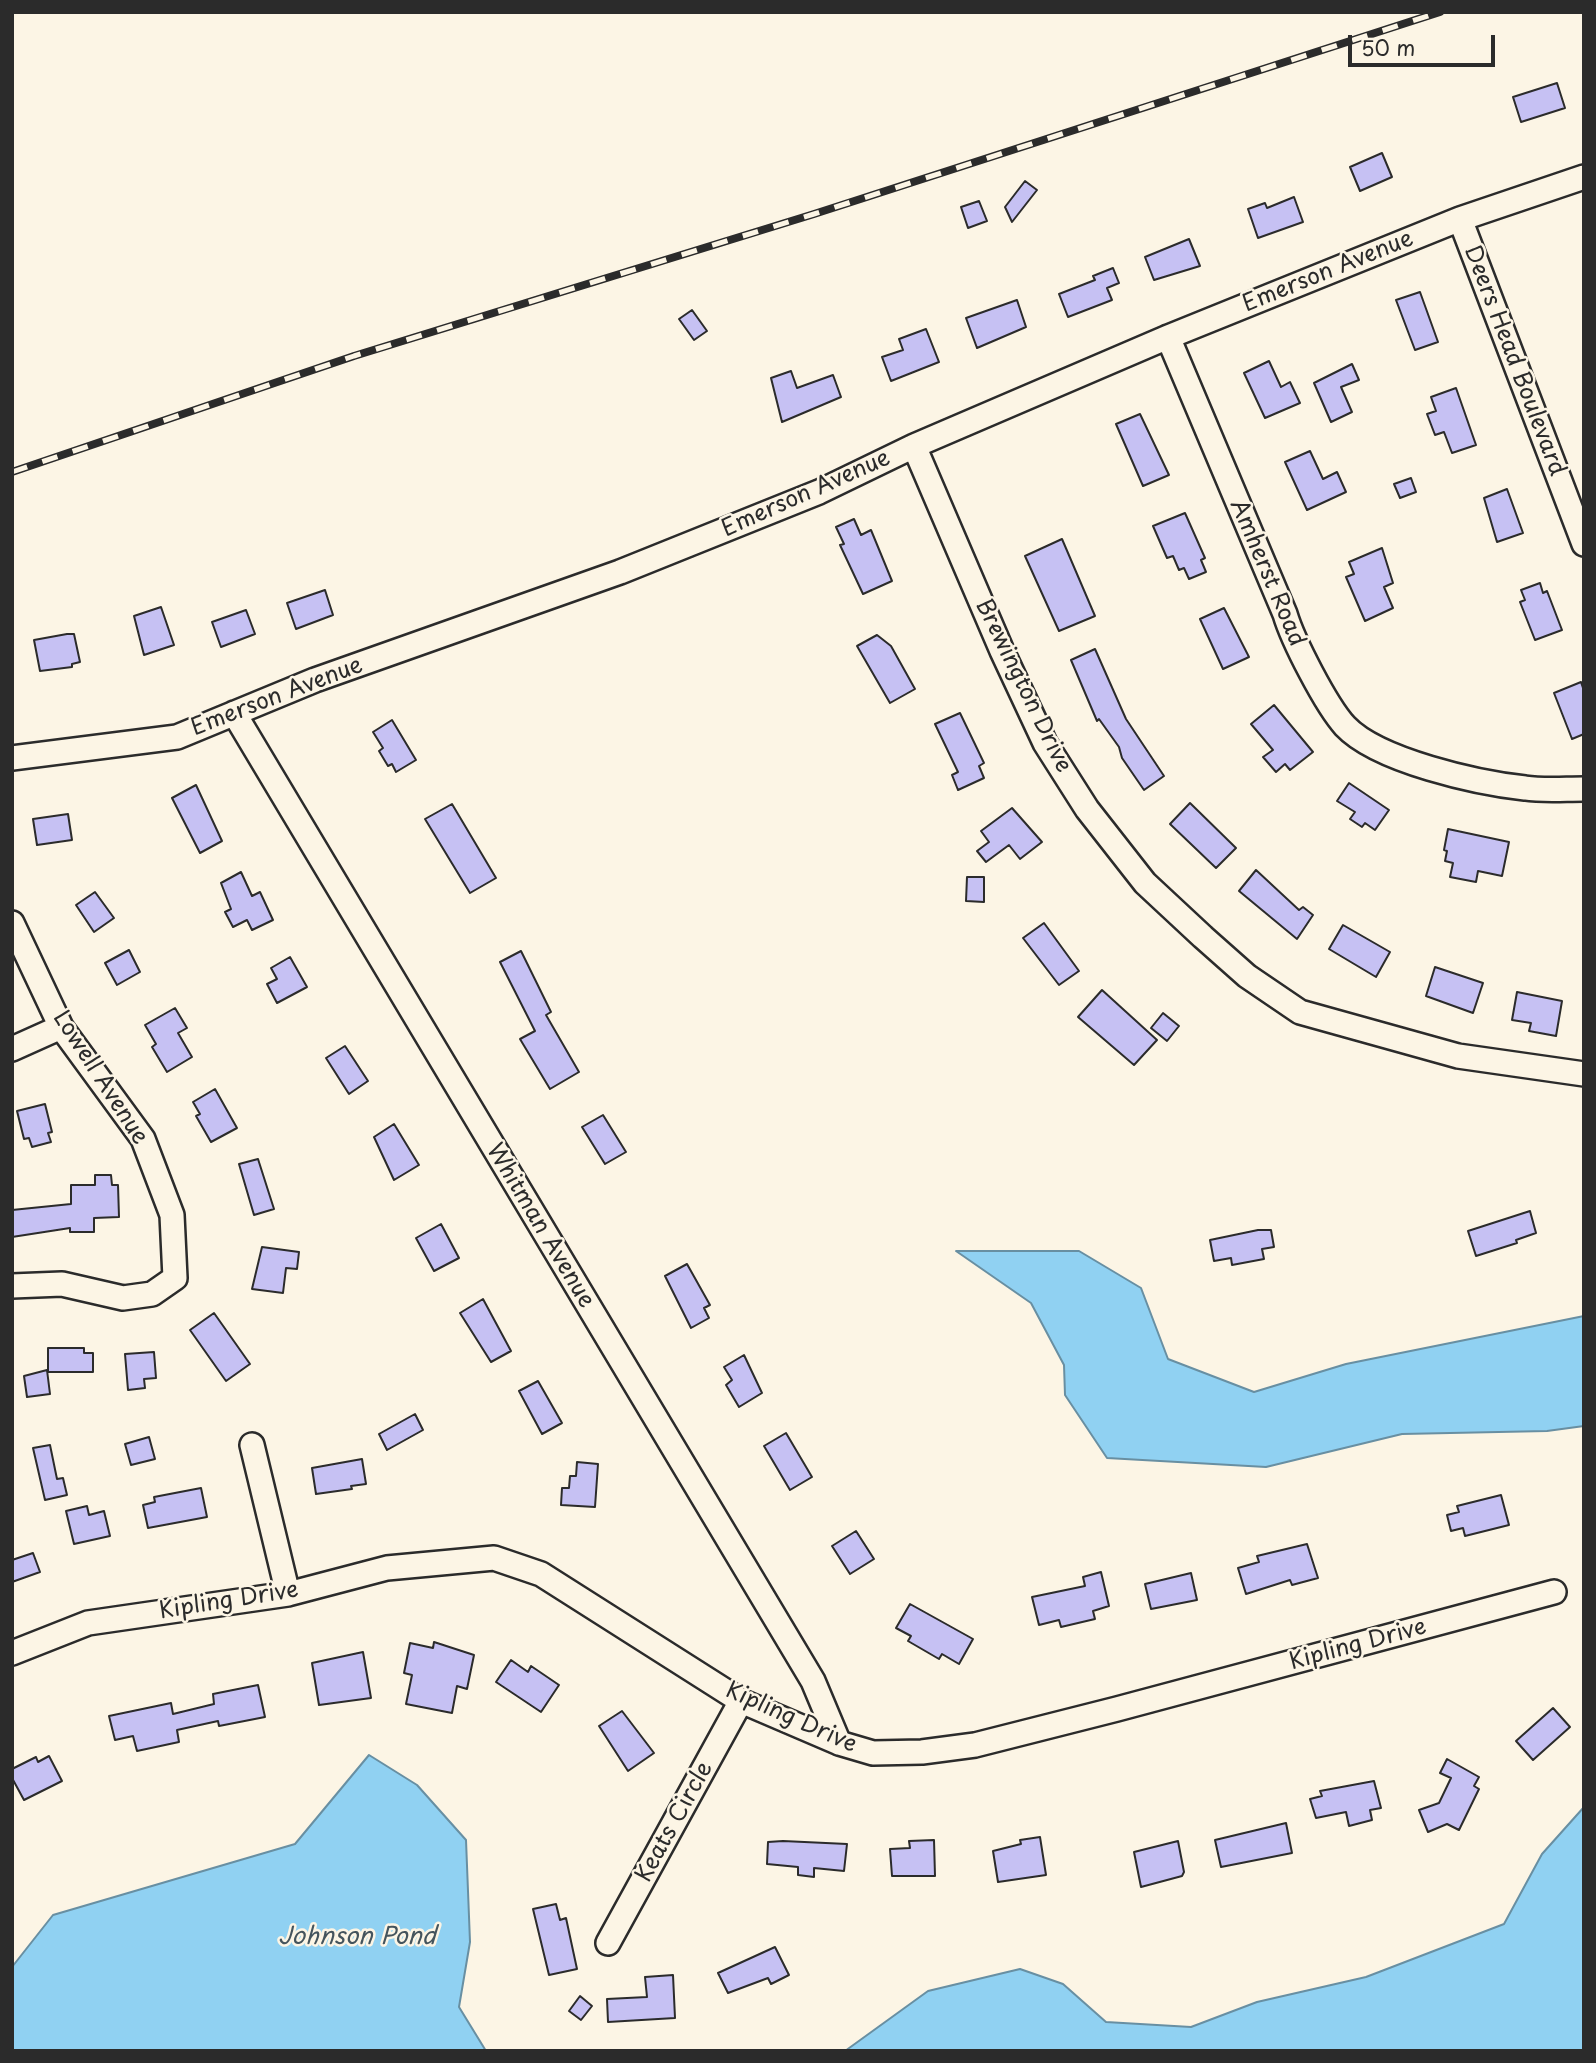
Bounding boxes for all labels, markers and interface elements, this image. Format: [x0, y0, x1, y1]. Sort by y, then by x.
scale bar [1351, 21, 1498, 65]
text: 50 m [1361, 31, 1415, 63]
street label: Emerson Avenue [1239, 225, 1417, 319]
street label: Deers Head Boulevard [1457, 242, 1571, 480]
street label: Emerson Avenue [717, 444, 895, 544]
street label: Amherst Road [1224, 495, 1310, 651]
street label: Brewington Drive [969, 595, 1077, 777]
street label: Emerson Avenue [187, 652, 367, 742]
street label: Lowell Avenue [47, 1006, 153, 1150]
street label: Whitman Avenue [480, 1139, 600, 1313]
street label: Kipling Drive [157, 1576, 301, 1626]
street label: Kipling Drive [1287, 1613, 1429, 1677]
street label: Kipling Drive [721, 1677, 861, 1759]
street label: Keats Circle [631, 1757, 719, 1887]
water label: Johnson Pond [278, 1923, 436, 1951]

